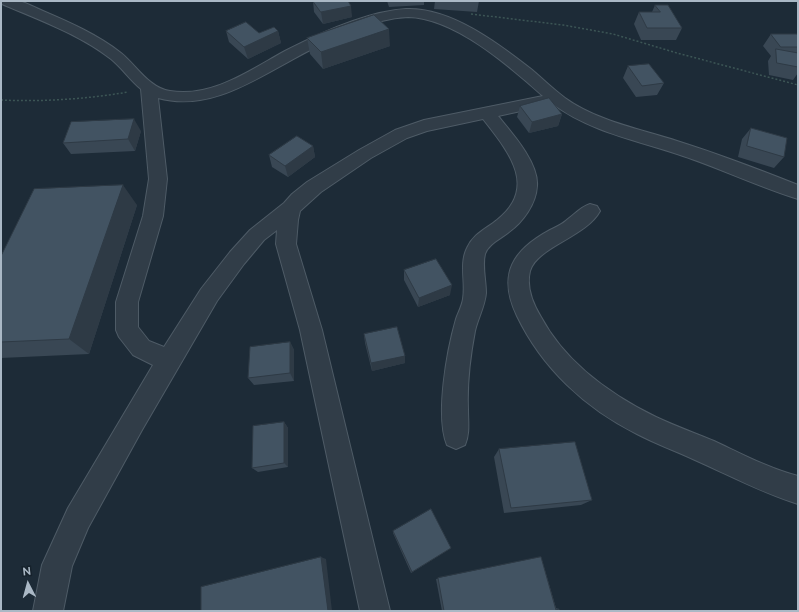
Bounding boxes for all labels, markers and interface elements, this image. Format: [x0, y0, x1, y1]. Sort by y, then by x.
north arrow [8, 564, 48, 604]
text: N [22, 565, 32, 578]

